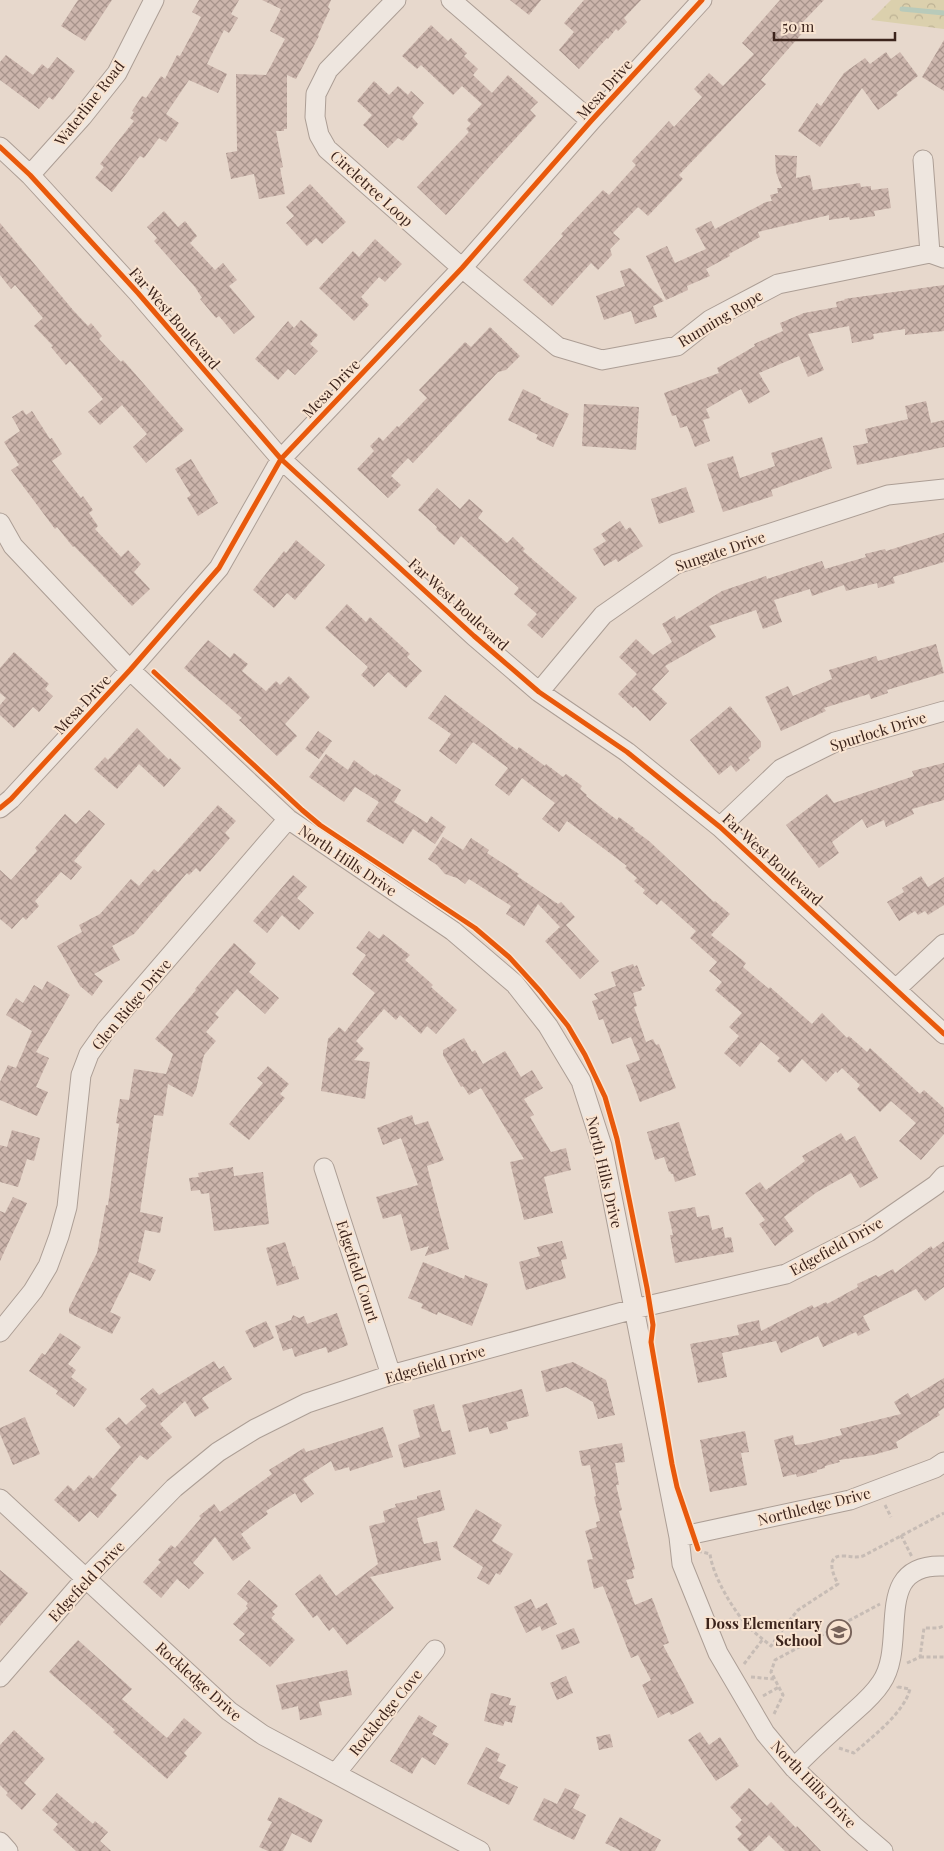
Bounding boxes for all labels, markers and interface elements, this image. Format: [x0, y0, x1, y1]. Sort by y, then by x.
scale bar [774, 10, 895, 42]
text: 50 m [782, 16, 815, 36]
street label: Mesa Drive [572, 55, 636, 123]
street label: Waterline Road [49, 56, 129, 150]
street label: Circletree Loop [326, 146, 418, 231]
street label: Far West Boulevard [125, 263, 225, 373]
street label: Running Rope [674, 285, 766, 351]
street label: Mesa Drive [298, 354, 364, 422]
street label: Sungate Drive [672, 526, 768, 576]
street label: Far West Boulevard [404, 553, 514, 655]
street label: Mesa Drive [49, 670, 115, 738]
street label: Spurlock Drive [827, 707, 929, 755]
street label: Far West Boulevard [718, 808, 828, 910]
street label: North Hills Drive [295, 820, 401, 900]
street label: Glen Ridge Drive [87, 954, 175, 1054]
street label: North Hills Drive [582, 1114, 628, 1230]
street label: Edgefield Drive [786, 1212, 886, 1280]
street label: Edgefield Court [332, 1218, 384, 1325]
street label: Edgefield Drive [383, 1340, 487, 1388]
street label: Northledge Drive [756, 1482, 872, 1530]
street label: Edgefield Drive [43, 1536, 129, 1626]
place label: Doss Elementary School [705, 1613, 822, 1650]
school or university icon: Doss Elementary School [826, 1619, 852, 1645]
street label: Rockledge Drive [152, 1637, 246, 1725]
street label: Rockledge Cove [344, 1665, 426, 1759]
street label: North Hills Drive [767, 1736, 861, 1832]

